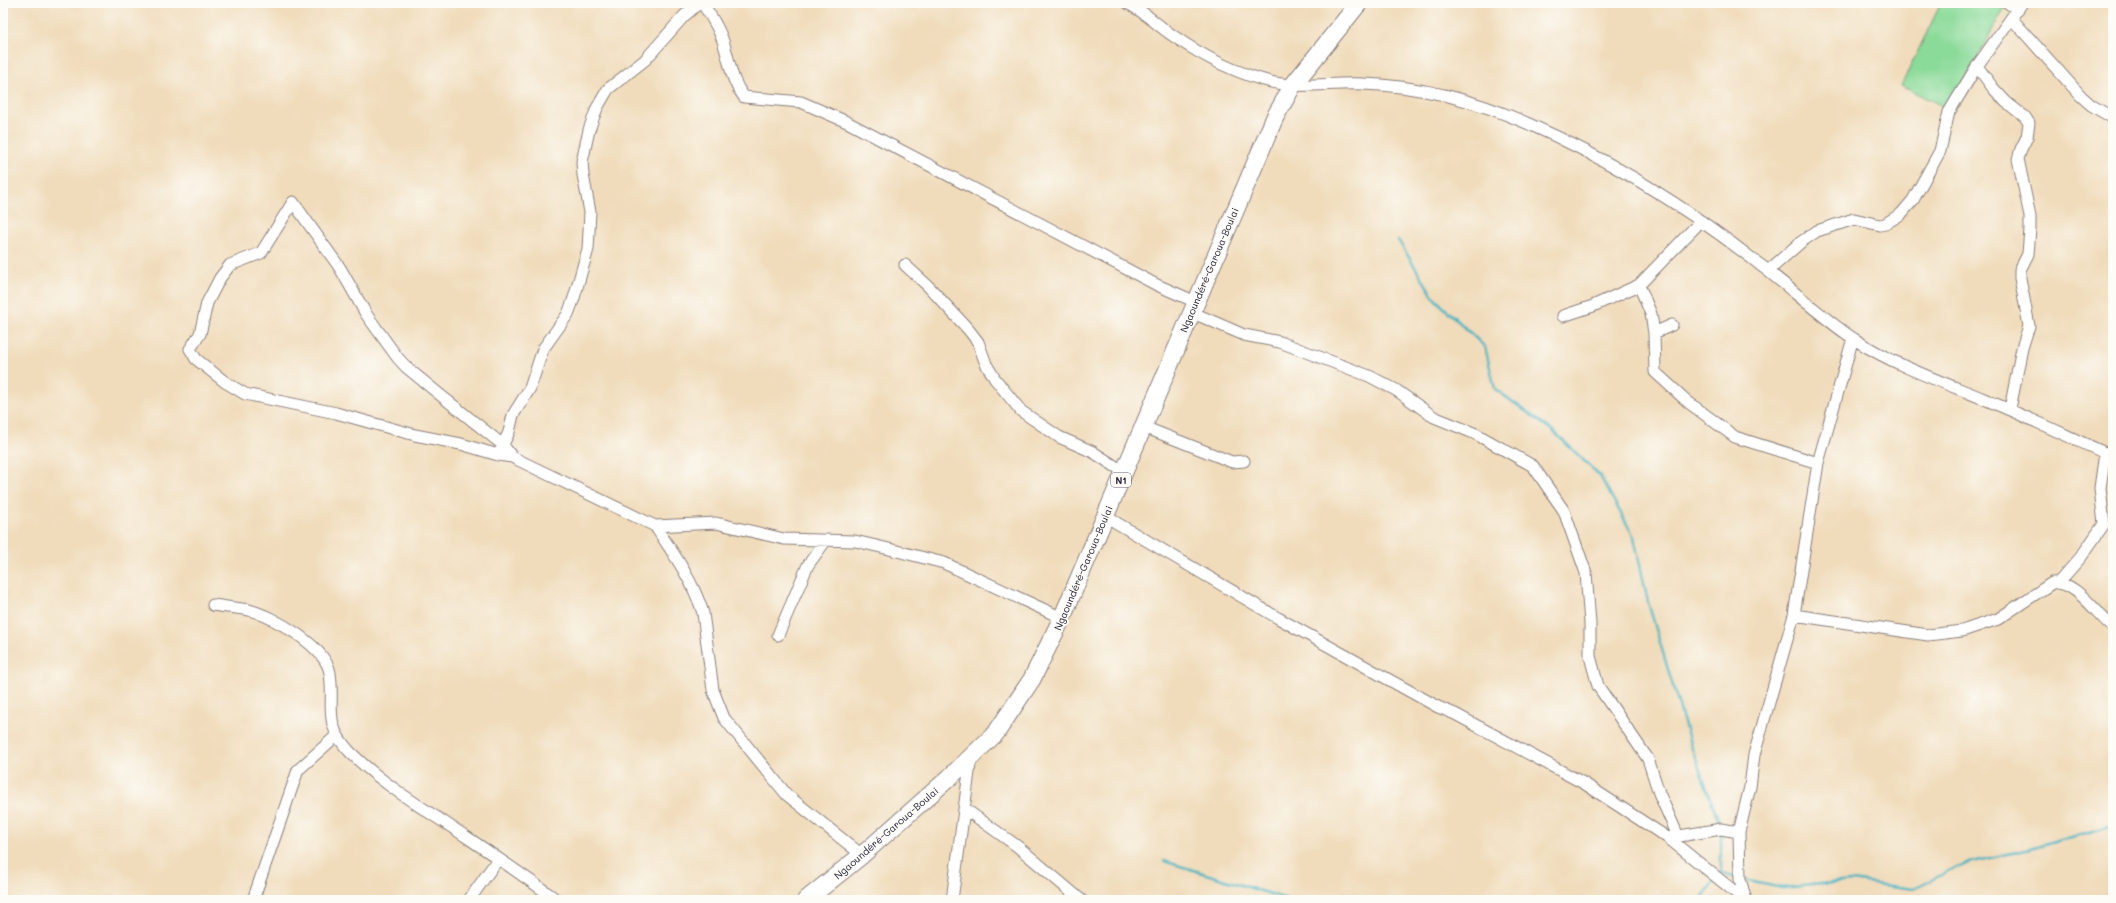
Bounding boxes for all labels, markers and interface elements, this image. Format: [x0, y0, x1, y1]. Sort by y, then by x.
street label: Ngaoundéré-Garoua-Boulai [1176, 205, 1242, 335]
road number: N1 [1111, 473, 1131, 487]
street label: Ngaoundéré-Garoua-Boulai [1050, 503, 1116, 633]
street label: Ngaoundéré-Garoua-Boulai [831, 784, 941, 882]

